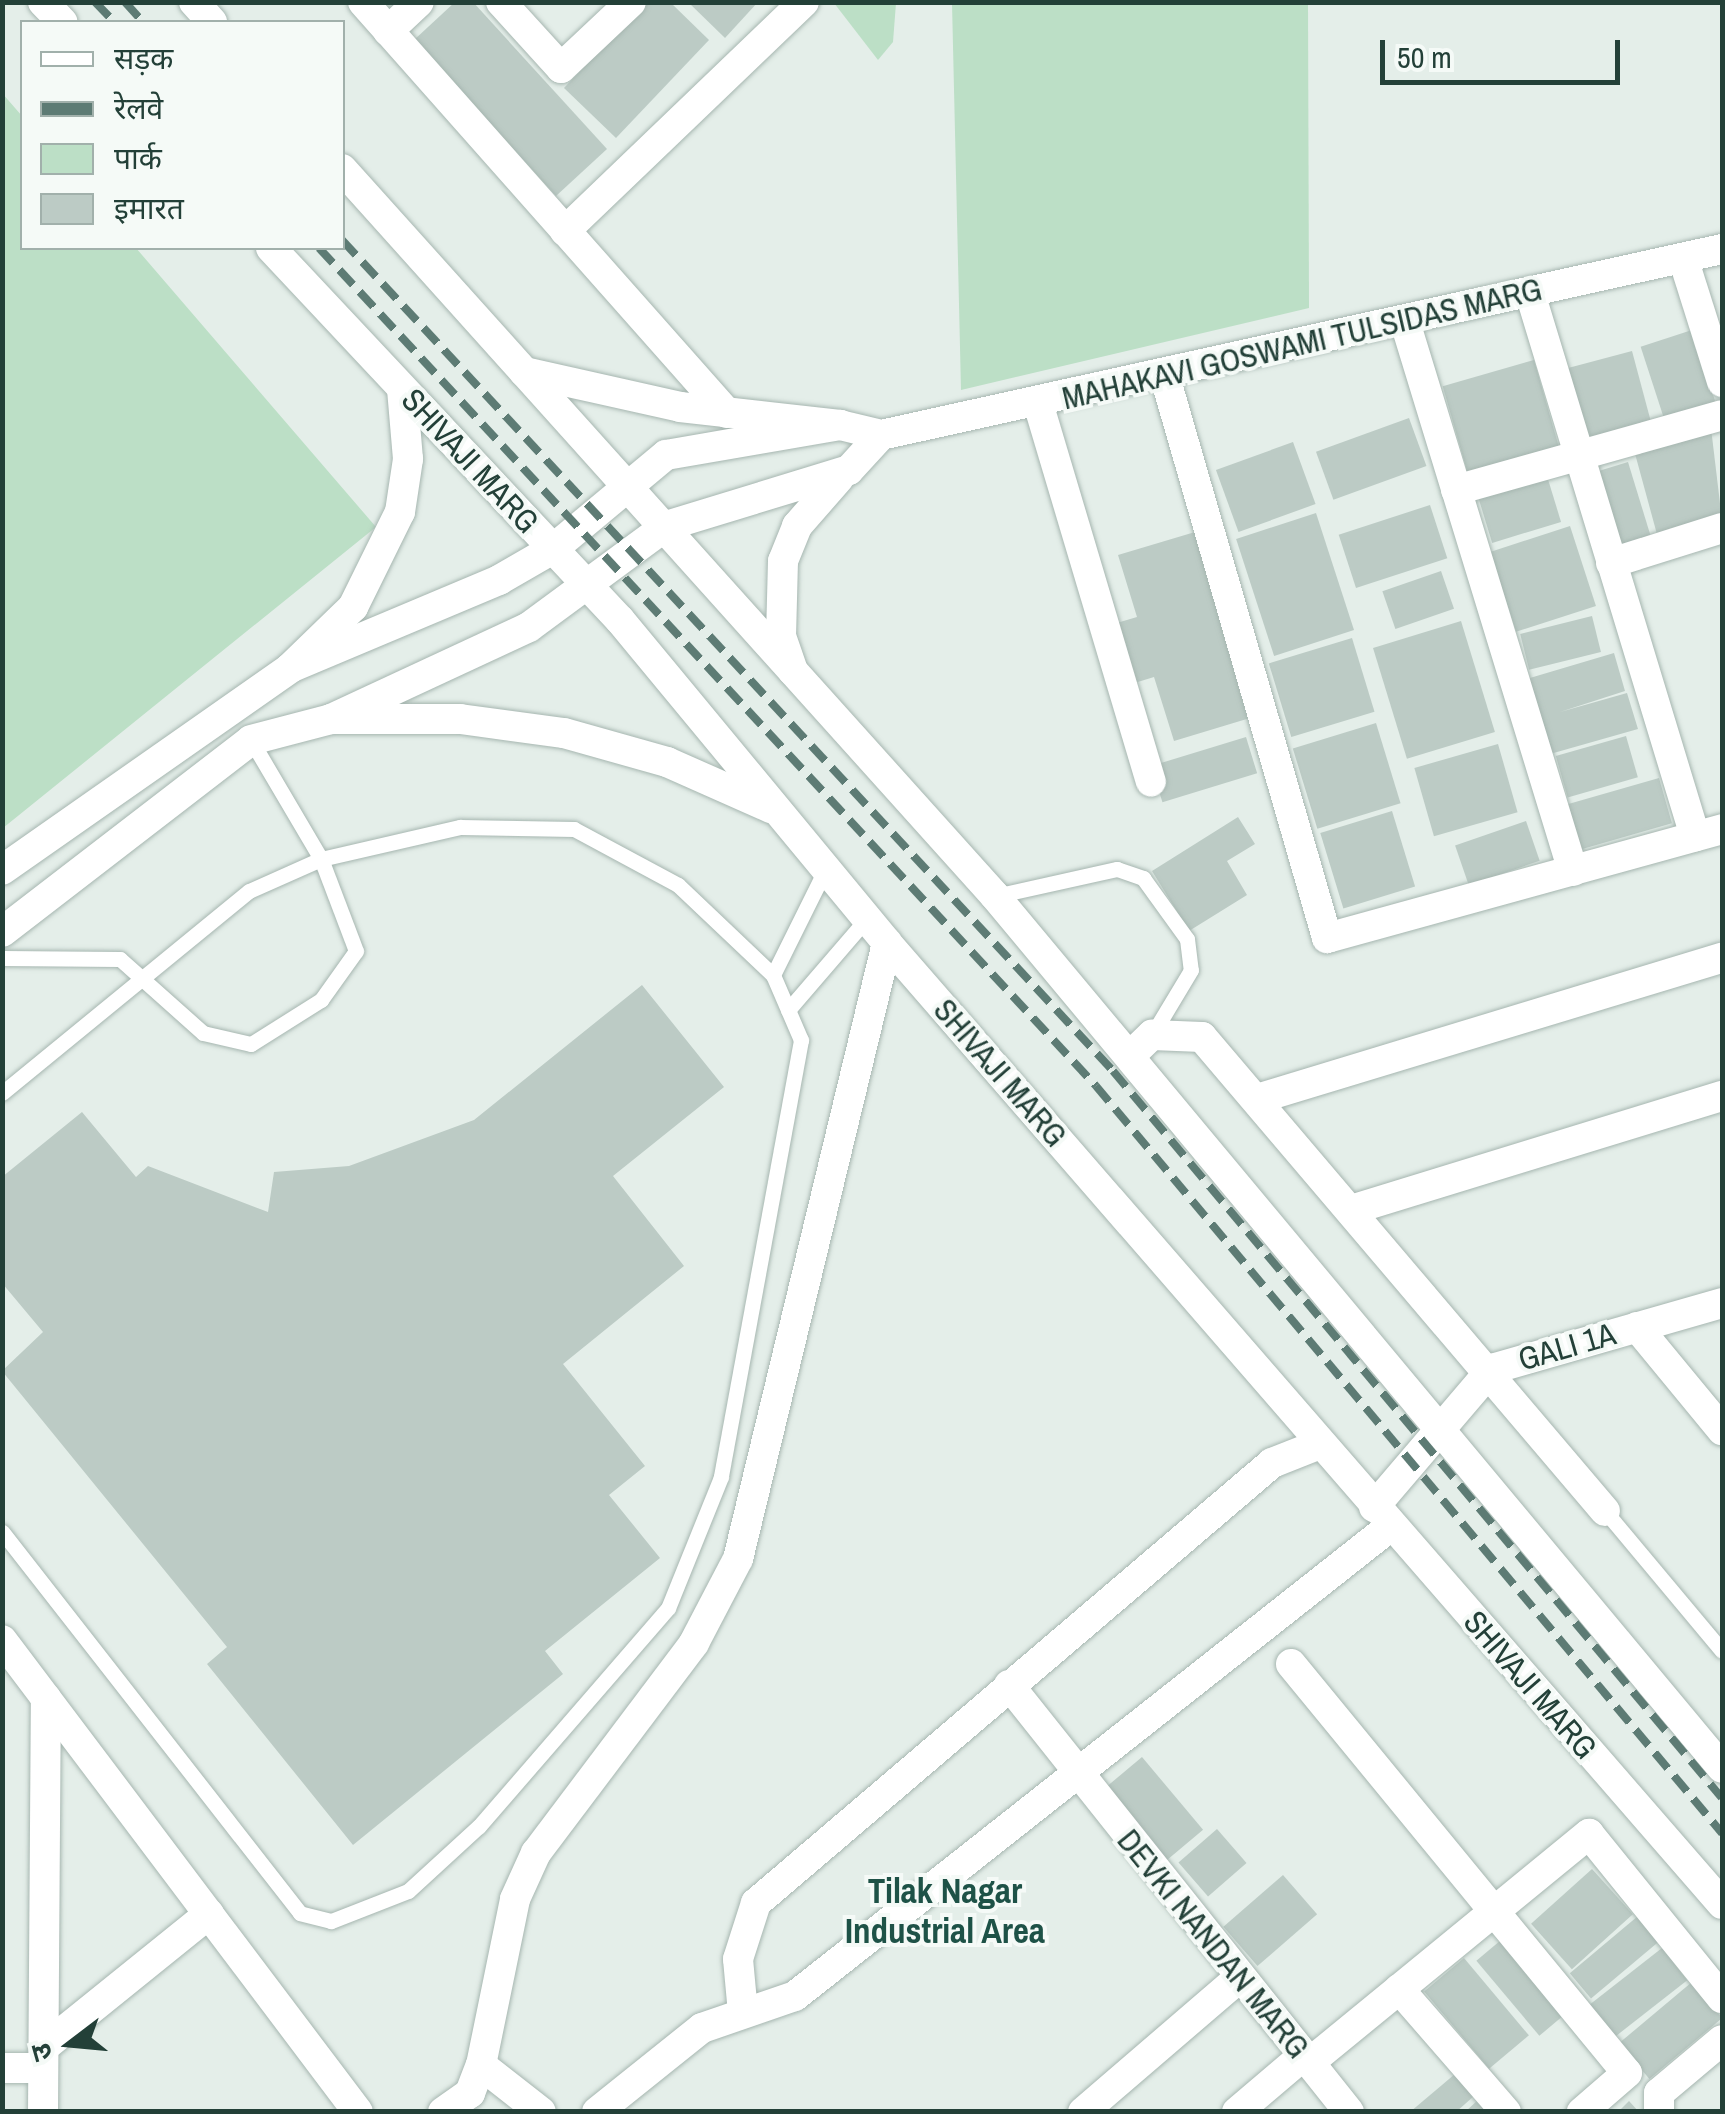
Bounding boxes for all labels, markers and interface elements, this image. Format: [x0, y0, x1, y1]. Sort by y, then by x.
legend [20, 20, 345, 250]
scale bar [1385, 20, 1625, 82]
text: 50 m [1397, 37, 1452, 77]
text: सड़क [114, 38, 173, 78]
text: रेलवे [114, 88, 163, 128]
text: पार्क [114, 138, 162, 178]
text: इमारत [114, 188, 184, 228]
street label: MAHAKAVI GOSWAMI TULSIDAS MARG [1058, 270, 1546, 418]
street label: SHIVAJI MARG [393, 381, 547, 541]
street label: SHIVAJI MARG [925, 991, 1075, 1155]
street label: GALI 1A [1514, 1315, 1620, 1379]
street label: SHIVAJI MARG [1455, 1603, 1605, 1767]
street label: DEVKI NANDAN MARG [1109, 1822, 1317, 2066]
district label: Tilak Nagar Industrial Area [845, 1870, 1045, 1952]
north arrow [20, 1994, 120, 2094]
text: उ [21, 2039, 62, 2065]

